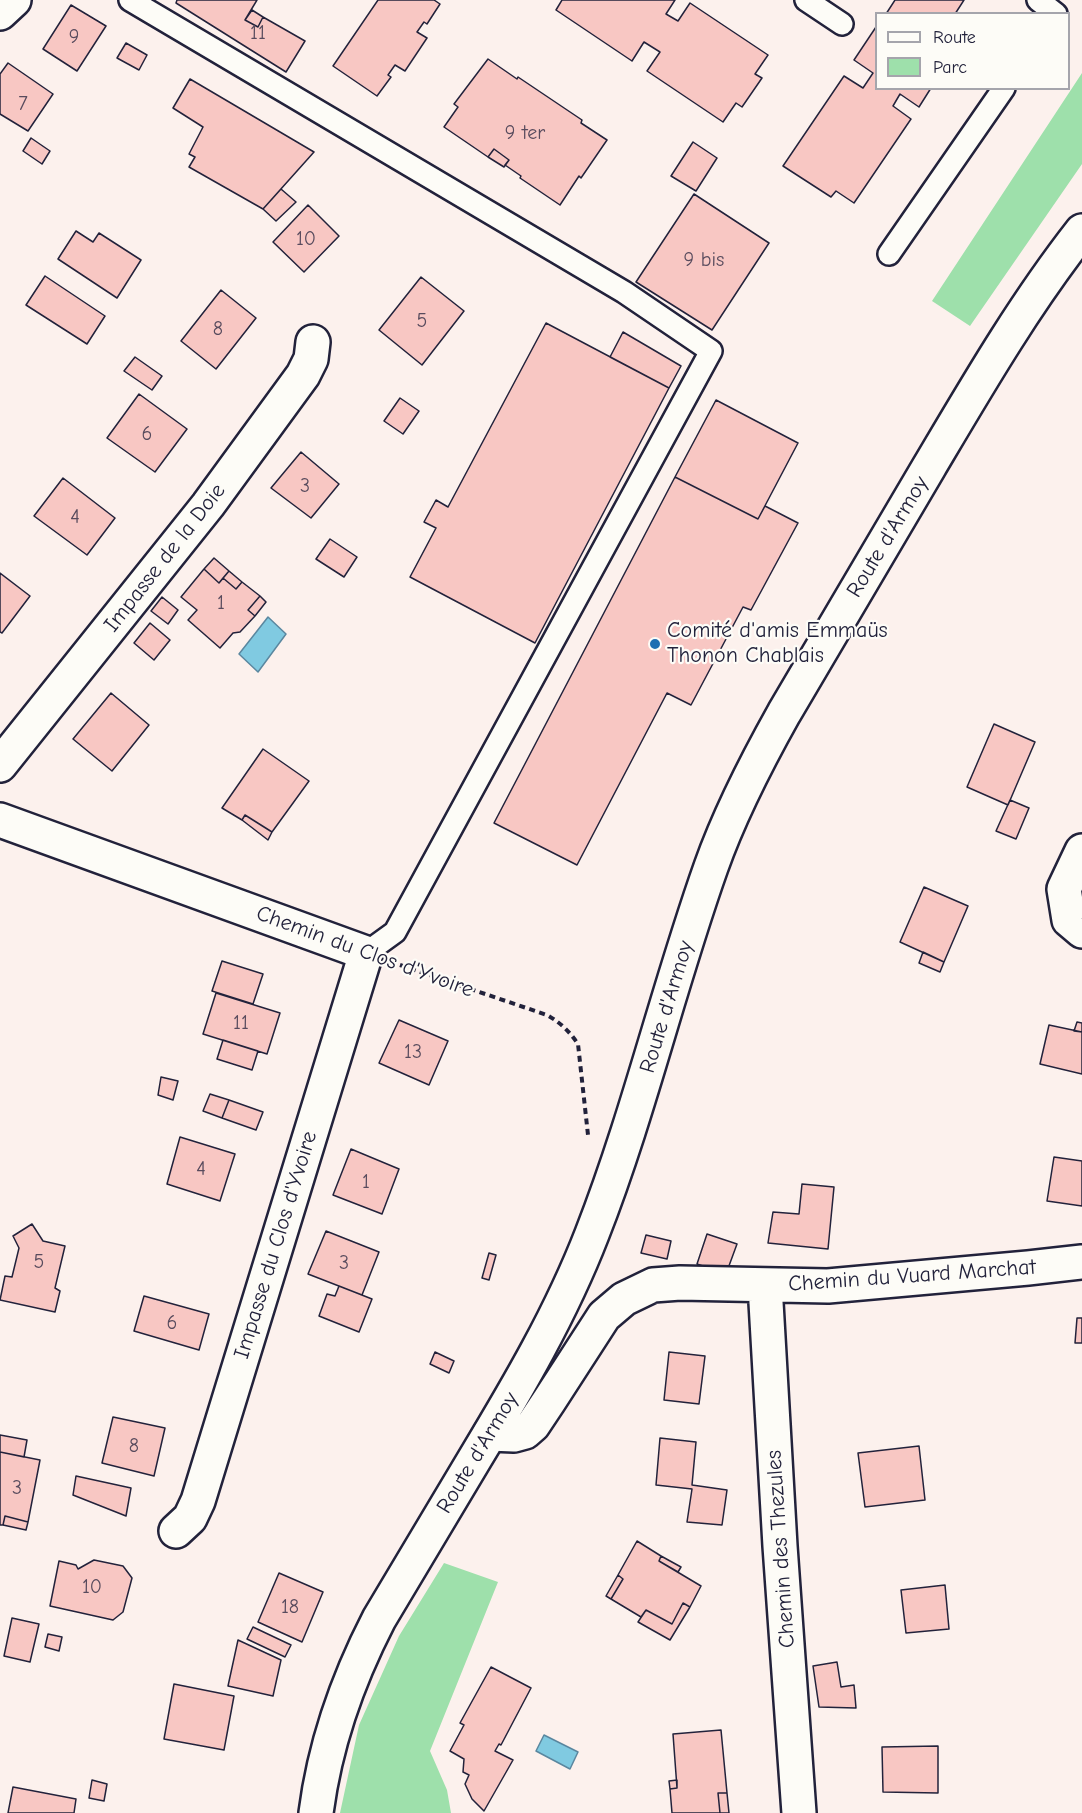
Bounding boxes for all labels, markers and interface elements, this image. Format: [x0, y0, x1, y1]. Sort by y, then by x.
legend [875, 12, 1070, 90]
house number: 11 [250, 21, 266, 45]
house number: 9 [69, 25, 79, 49]
text: Route [933, 27, 976, 48]
text: Parc [933, 57, 967, 78]
house number: 7 [18, 92, 28, 116]
house number: 9 ter [505, 121, 545, 145]
house number: 10 [296, 227, 316, 251]
house number: 9 bis [684, 248, 724, 272]
house number: 5 [417, 309, 427, 333]
house number: 8 [213, 317, 223, 341]
house number: 6 [142, 422, 152, 446]
street label: Route d'Armoy [841, 472, 935, 602]
house number: 3 [300, 474, 310, 498]
street label: Impasse de la Doie [99, 478, 231, 638]
house number: 4 [70, 505, 80, 529]
house number: 1 [217, 591, 225, 615]
place label: Comité d'amis Emmaüs Thonon Chablais [667, 618, 888, 670]
marker: Comité d'amis Emmaüs Thonon Chablais [648, 637, 662, 651]
street label: Chemin du Clos d'Yvoire [253, 900, 477, 1004]
street label: Route d'Armoy [634, 938, 700, 1076]
house number: 11 [233, 1011, 249, 1035]
house number: 13 [404, 1040, 422, 1064]
street label: Impasse du Clos d'Yvoire [229, 1128, 323, 1362]
house number: 4 [196, 1157, 206, 1181]
house number: 1 [362, 1170, 370, 1194]
house number: 5 [34, 1250, 44, 1274]
house number: 3 [339, 1251, 349, 1275]
street label: Chemin du Vuard Marchat [787, 1254, 1037, 1298]
house number: 6 [167, 1311, 177, 1335]
street label: Route d'Armoy [431, 1388, 525, 1518]
house number: 8 [129, 1434, 139, 1458]
street label: Chemin des Thezules [761, 1449, 801, 1649]
house number: 3 [12, 1476, 22, 1500]
house number: 10 [82, 1575, 102, 1599]
house number: 18 [281, 1595, 299, 1619]

